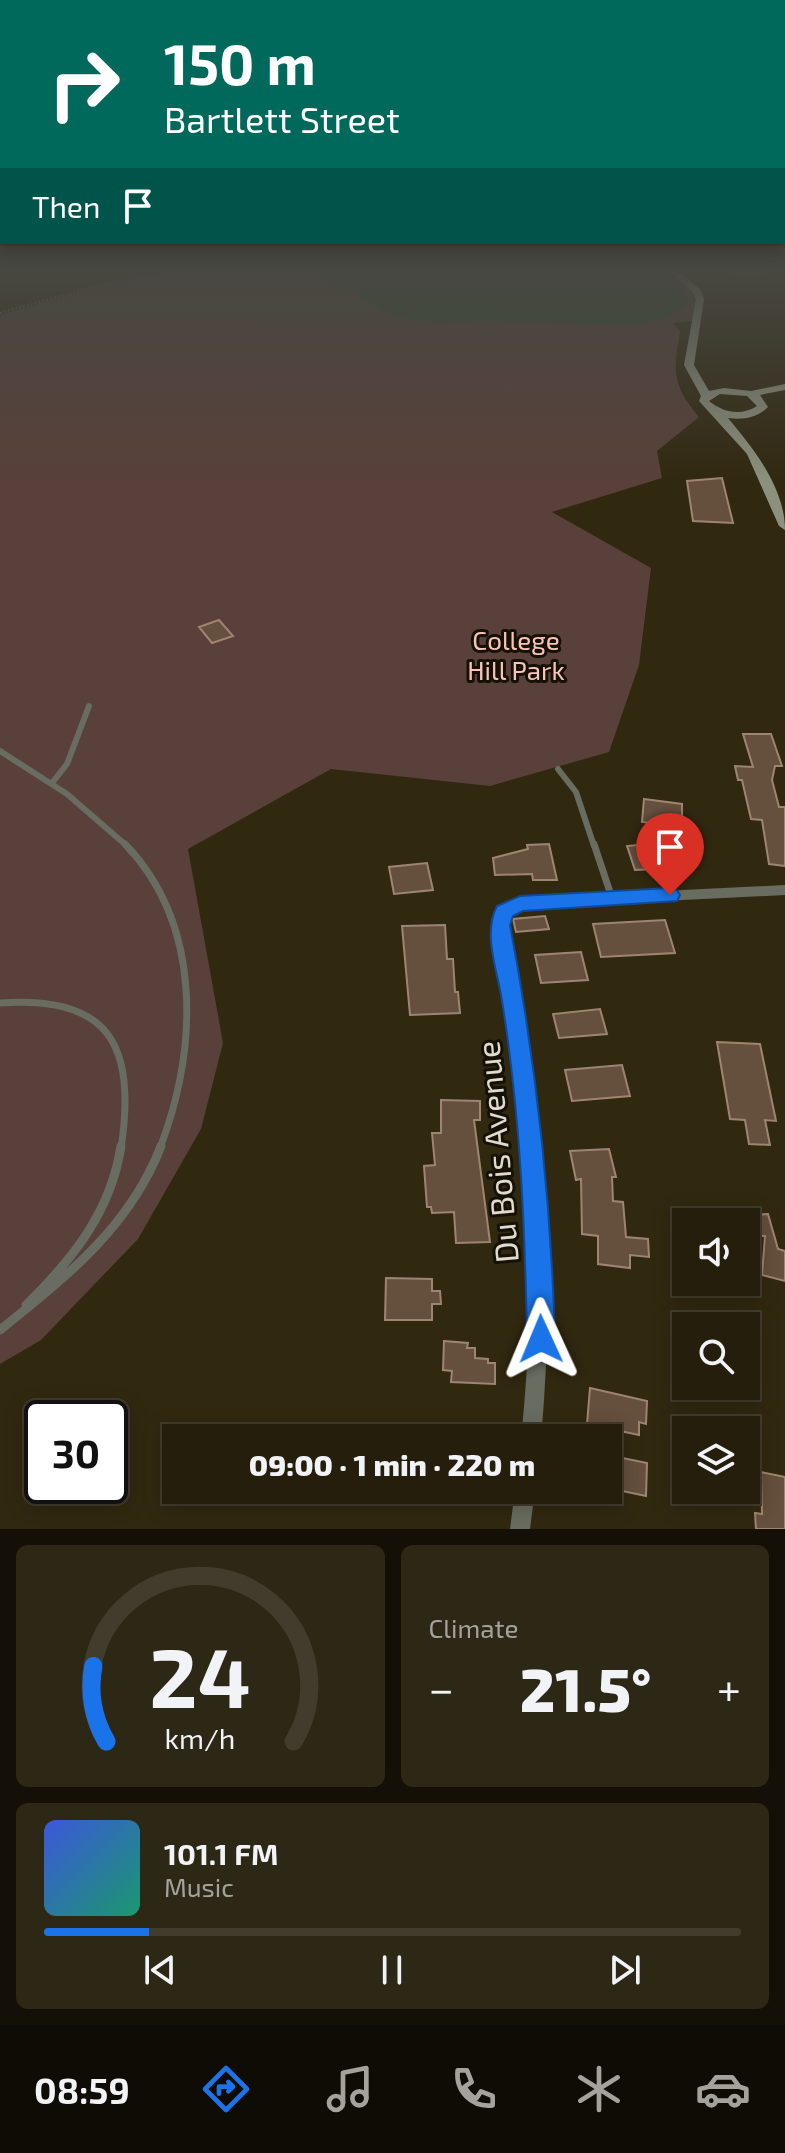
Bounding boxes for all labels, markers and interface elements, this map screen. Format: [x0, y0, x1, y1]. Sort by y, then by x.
text: 150 m [164, 29, 316, 96]
icon: right [32, 32, 136, 136]
text: Bartlett Street [164, 97, 400, 140]
icon: arrive [116, 184, 160, 228]
text: Then [32, 188, 100, 224]
park label: College Hill Park [467, 624, 565, 685]
pin [636, 813, 704, 895]
icon: arrive [648, 825, 692, 869]
street label: Du Bois Avenue [467, 1040, 525, 1264]
map controls [672, 1208, 760, 1504]
button: sound [672, 1208, 760, 1296]
position arrow [499, 1297, 583, 1381]
button: search [672, 1312, 760, 1400]
speed limit sign: 30 [24, 1400, 128, 1504]
button: layers [672, 1416, 760, 1504]
text: 09:00 · 1 min · 220 m [249, 1446, 535, 1482]
text: Climate [429, 1612, 518, 1643]
text: 24 [150, 1625, 251, 1725]
text: 21.5° [520, 1652, 651, 1724]
text: − [429, 1661, 454, 1714]
text: + [717, 1661, 741, 1714]
text: km/h [165, 1720, 236, 1755]
text: 101.1 FM [164, 1835, 278, 1871]
text: Music [164, 1871, 234, 1902]
icon: previous [138, 1948, 182, 1992]
icon: pause [370, 1948, 414, 1992]
icon: next [603, 1948, 647, 1992]
icon: directions [198, 2061, 254, 2117]
icon: music [322, 2061, 378, 2117]
icon: phone [446, 2061, 502, 2117]
icon: climate [571, 2061, 627, 2117]
icon: car [695, 2061, 751, 2117]
text: 08:59 [34, 2068, 130, 2111]

